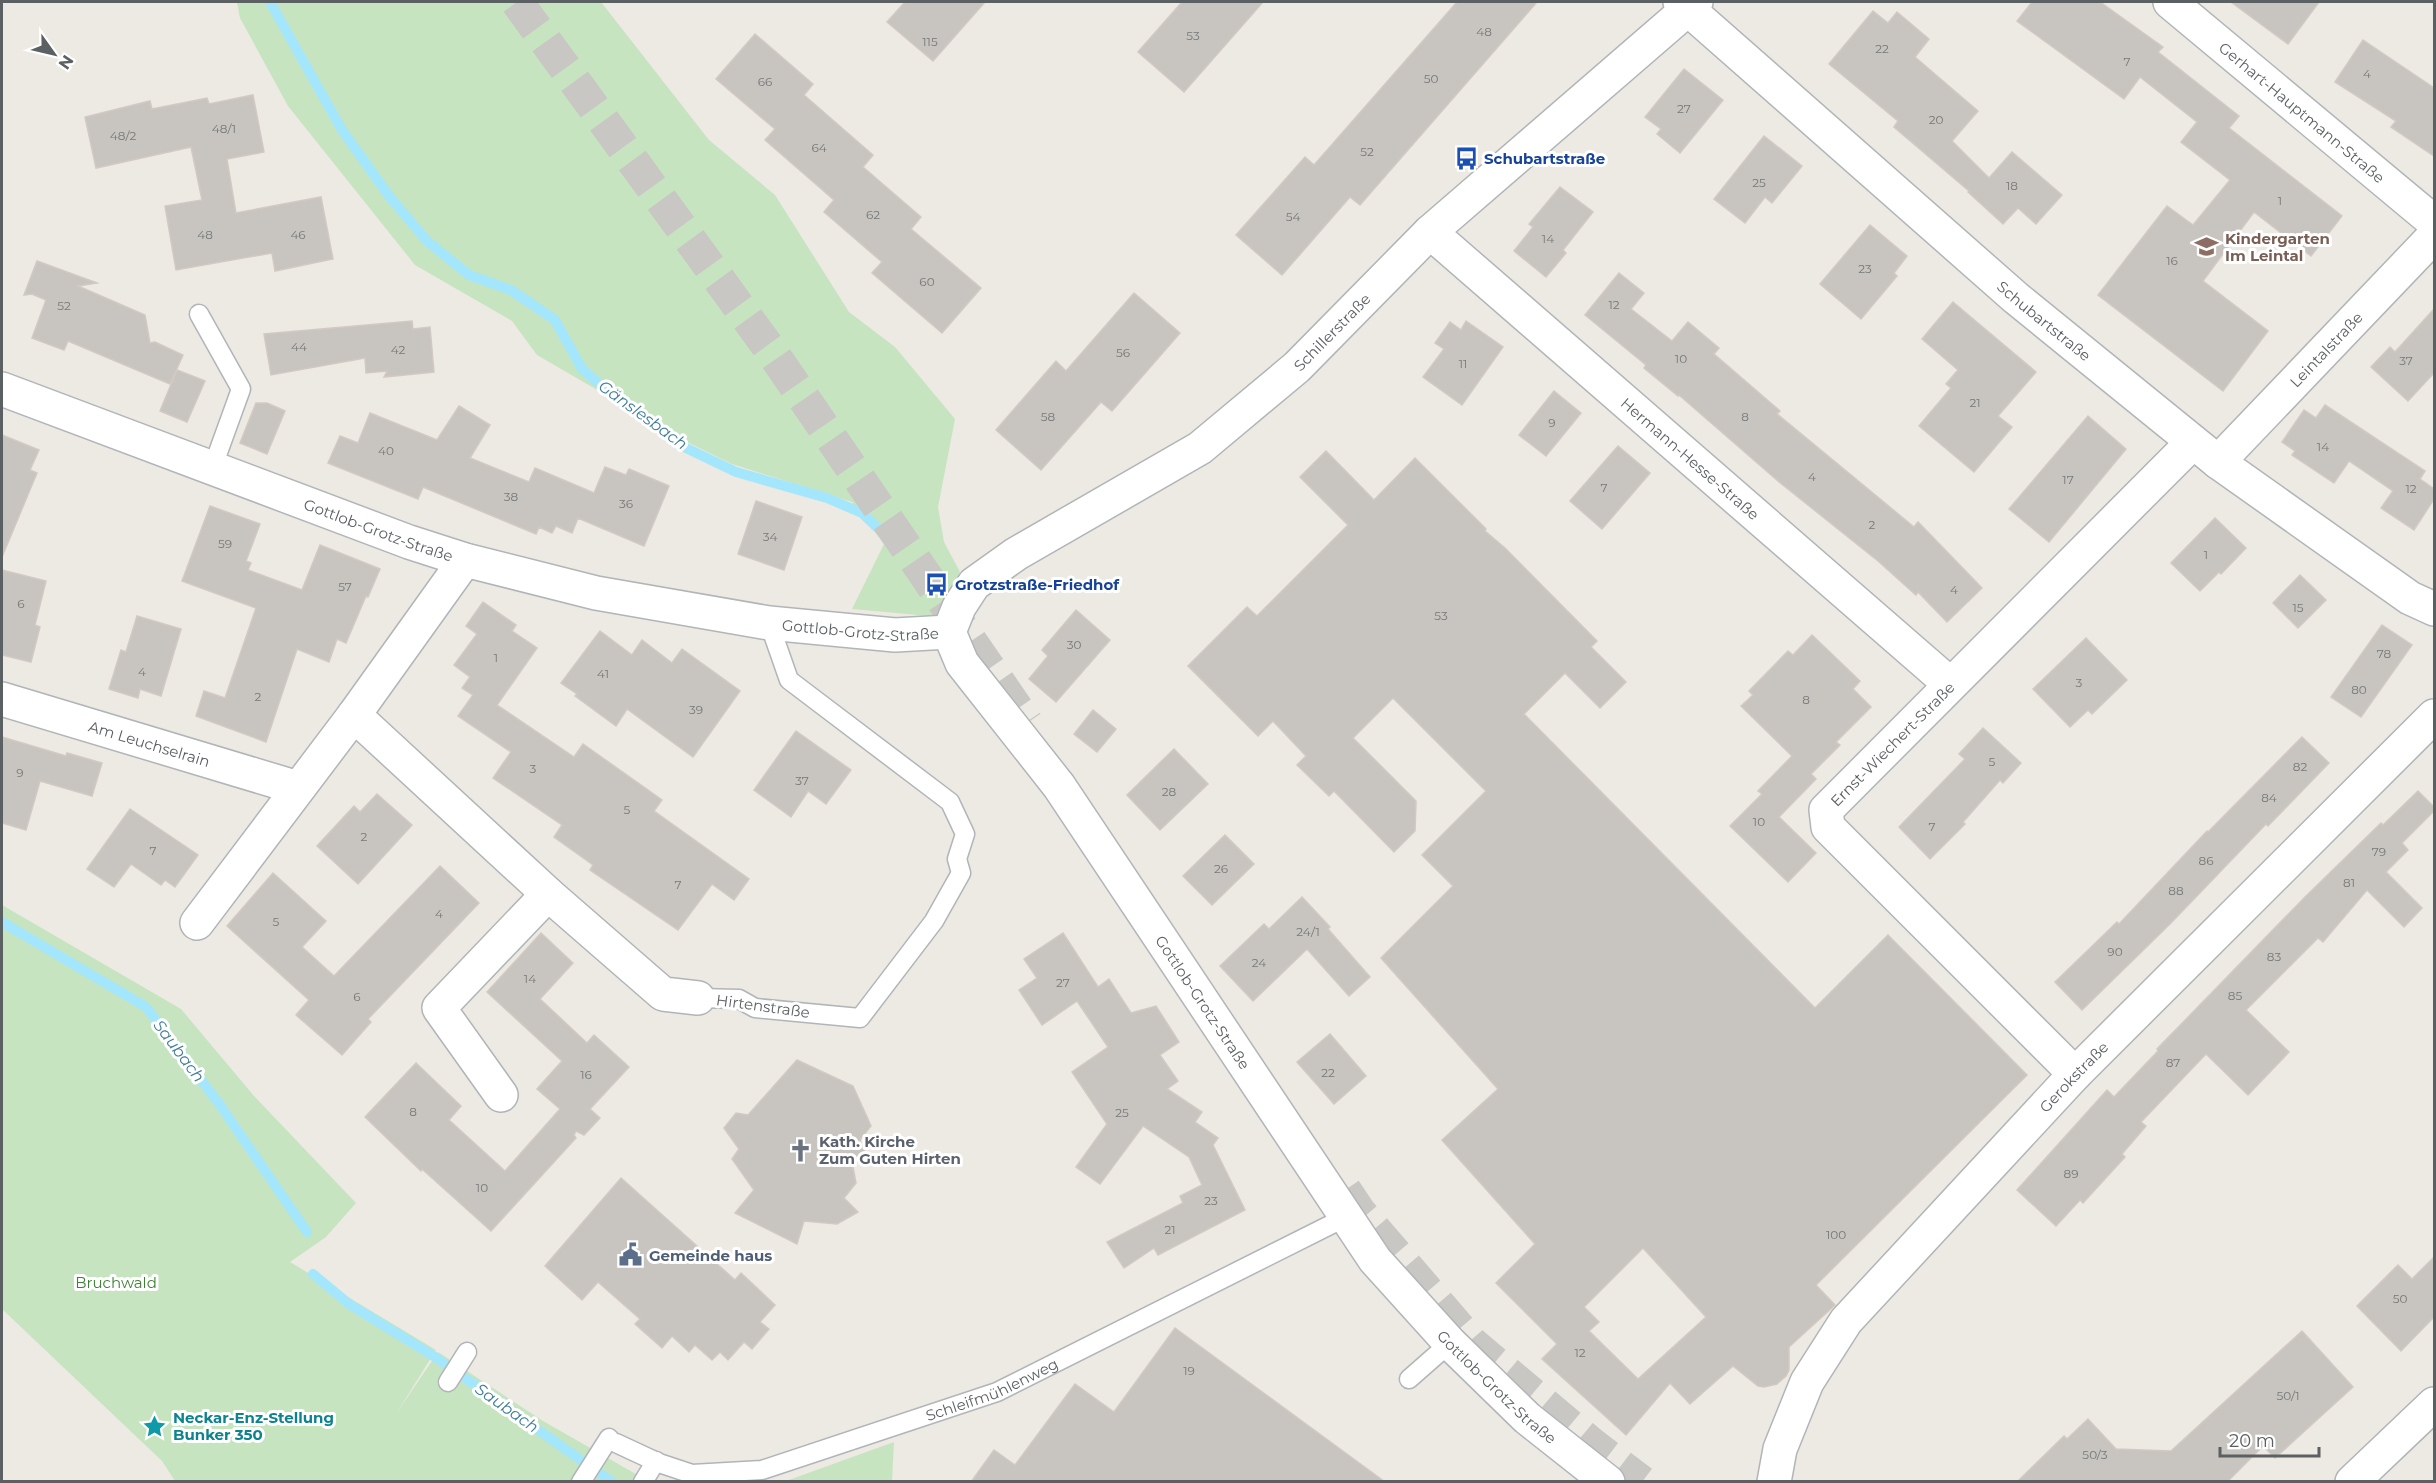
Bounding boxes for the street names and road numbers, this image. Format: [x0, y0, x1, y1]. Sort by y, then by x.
street label: Gerhart-Hauptmann-Straße [2215, 38, 2389, 187]
street label: Schubartstraße [1993, 276, 2095, 365]
street label: Schillerstraße [1289, 289, 1374, 375]
street label: Leintalstraße [2285, 307, 2366, 391]
street label: Hermann-Hesse-Straße [1617, 393, 1764, 524]
street label: Gottlob-Grotz-Straße [301, 494, 456, 565]
street label: Gottlob-Grotz-Straße [781, 615, 939, 645]
street label: Ernst-Wiechert-Straße [1826, 677, 1958, 810]
street label: Am Leuchselrain [86, 716, 212, 771]
street label: Gottlob-Grotz-Straße [1152, 931, 1255, 1073]
street label: Hirtenstraße [715, 990, 811, 1022]
street label: Gerokstraße [2035, 1037, 2112, 1116]
street label: Gottlob-Grotz-Straße [1433, 1326, 1561, 1447]
street label: Schleifmühlenweg [923, 1354, 1061, 1425]

